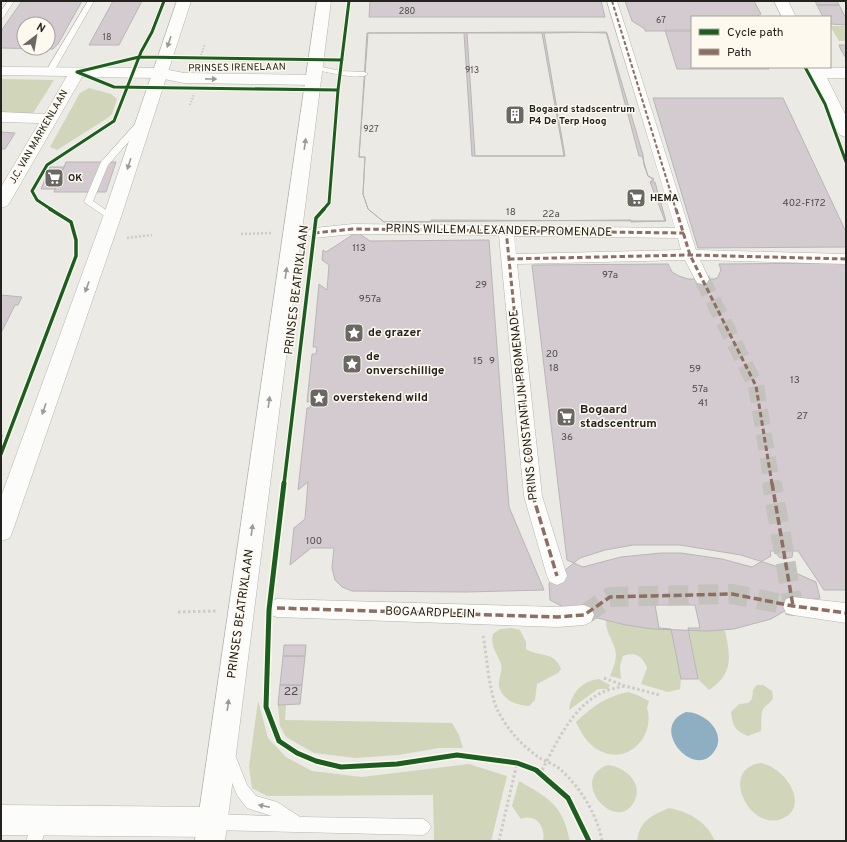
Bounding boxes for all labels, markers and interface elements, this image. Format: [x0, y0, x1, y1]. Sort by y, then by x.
house number: 280 [399, 6, 416, 17]
house number: 67 [656, 15, 666, 26]
north arrow [16, 16, 56, 56]
legend [691, 16, 831, 68]
text: N [34, 20, 48, 36]
text: Cycle path [727, 25, 784, 41]
house number: 18 [103, 32, 111, 43]
one-way arrow [166, 37, 172, 49]
text: Path [727, 45, 752, 61]
street label: PRINSES IRENELAAN [188, 61, 286, 75]
house number: 913 [465, 65, 479, 76]
one-way arrow [205, 75, 217, 82]
street label: J.C. VAN MARKENLAAN [7, 88, 71, 186]
place label: Bogaard stadscentrum P4 De Terp Hoog [529, 103, 635, 128]
building icon: Bogaard stadscentrum P4 De Terp Hoog [504, 104, 526, 126]
house number: 927 [363, 124, 379, 135]
one-way arrow [302, 138, 308, 150]
one-way arrow [126, 158, 132, 170]
supermarket icon: OK [43, 167, 65, 189]
place label: OK [68, 172, 82, 185]
supermarket icon: HEMA [625, 187, 647, 209]
place label: HEMA [650, 192, 679, 205]
house number: 402-F172 [782, 197, 826, 210]
house number: 18 [506, 206, 516, 219]
house number: 22a [542, 208, 560, 221]
street label: PRINS WILLEM ALEXANDER PROMENADE [385, 221, 613, 241]
street label: PRINSES BEATRIXLAAN [281, 224, 313, 356]
house number: 113 [352, 242, 366, 255]
one-way arrow [283, 267, 289, 279]
house number: 97a [602, 269, 618, 282]
house number: 29 [475, 279, 487, 292]
one-way arrow [84, 281, 90, 293]
house number: 957a [359, 293, 381, 306]
street label: PRINS CONSTANTIJN PROMENADE [506, 309, 542, 501]
place icon: de grazer [343, 322, 365, 344]
place label: de grazer [368, 325, 421, 341]
house number: 20 [546, 348, 558, 361]
place label: de onverschillige [366, 349, 445, 379]
place icon: de onverschillige [341, 353, 363, 375]
house number: 15 [473, 355, 483, 368]
house number: 9 [489, 355, 495, 368]
house number: 18 [549, 362, 559, 375]
house number: 59 [689, 363, 701, 376]
house number: 13 [790, 374, 800, 387]
house number: 57a [692, 383, 708, 396]
place icon: overstekend wild [308, 387, 330, 409]
place label: overstekend wild [333, 390, 428, 406]
one-way arrow [266, 395, 272, 408]
house number: 41 [698, 397, 708, 410]
place label: Bogaard stadscentrum [580, 402, 657, 432]
one-way arrow [40, 404, 46, 416]
supermarket icon: Bogaard stadscentrum [555, 406, 577, 428]
house number: 27 [796, 410, 808, 423]
house number: 36 [561, 431, 573, 444]
one-way arrow [249, 524, 255, 536]
house number: 100 [306, 535, 322, 548]
street label: PRINSES BEATRIXLAAN [224, 548, 258, 680]
street label: BOGAARDPLEIN [385, 603, 475, 623]
house number: 22 [284, 684, 298, 700]
one-way arrow [225, 698, 232, 711]
one-way arrow [258, 802, 271, 808]

